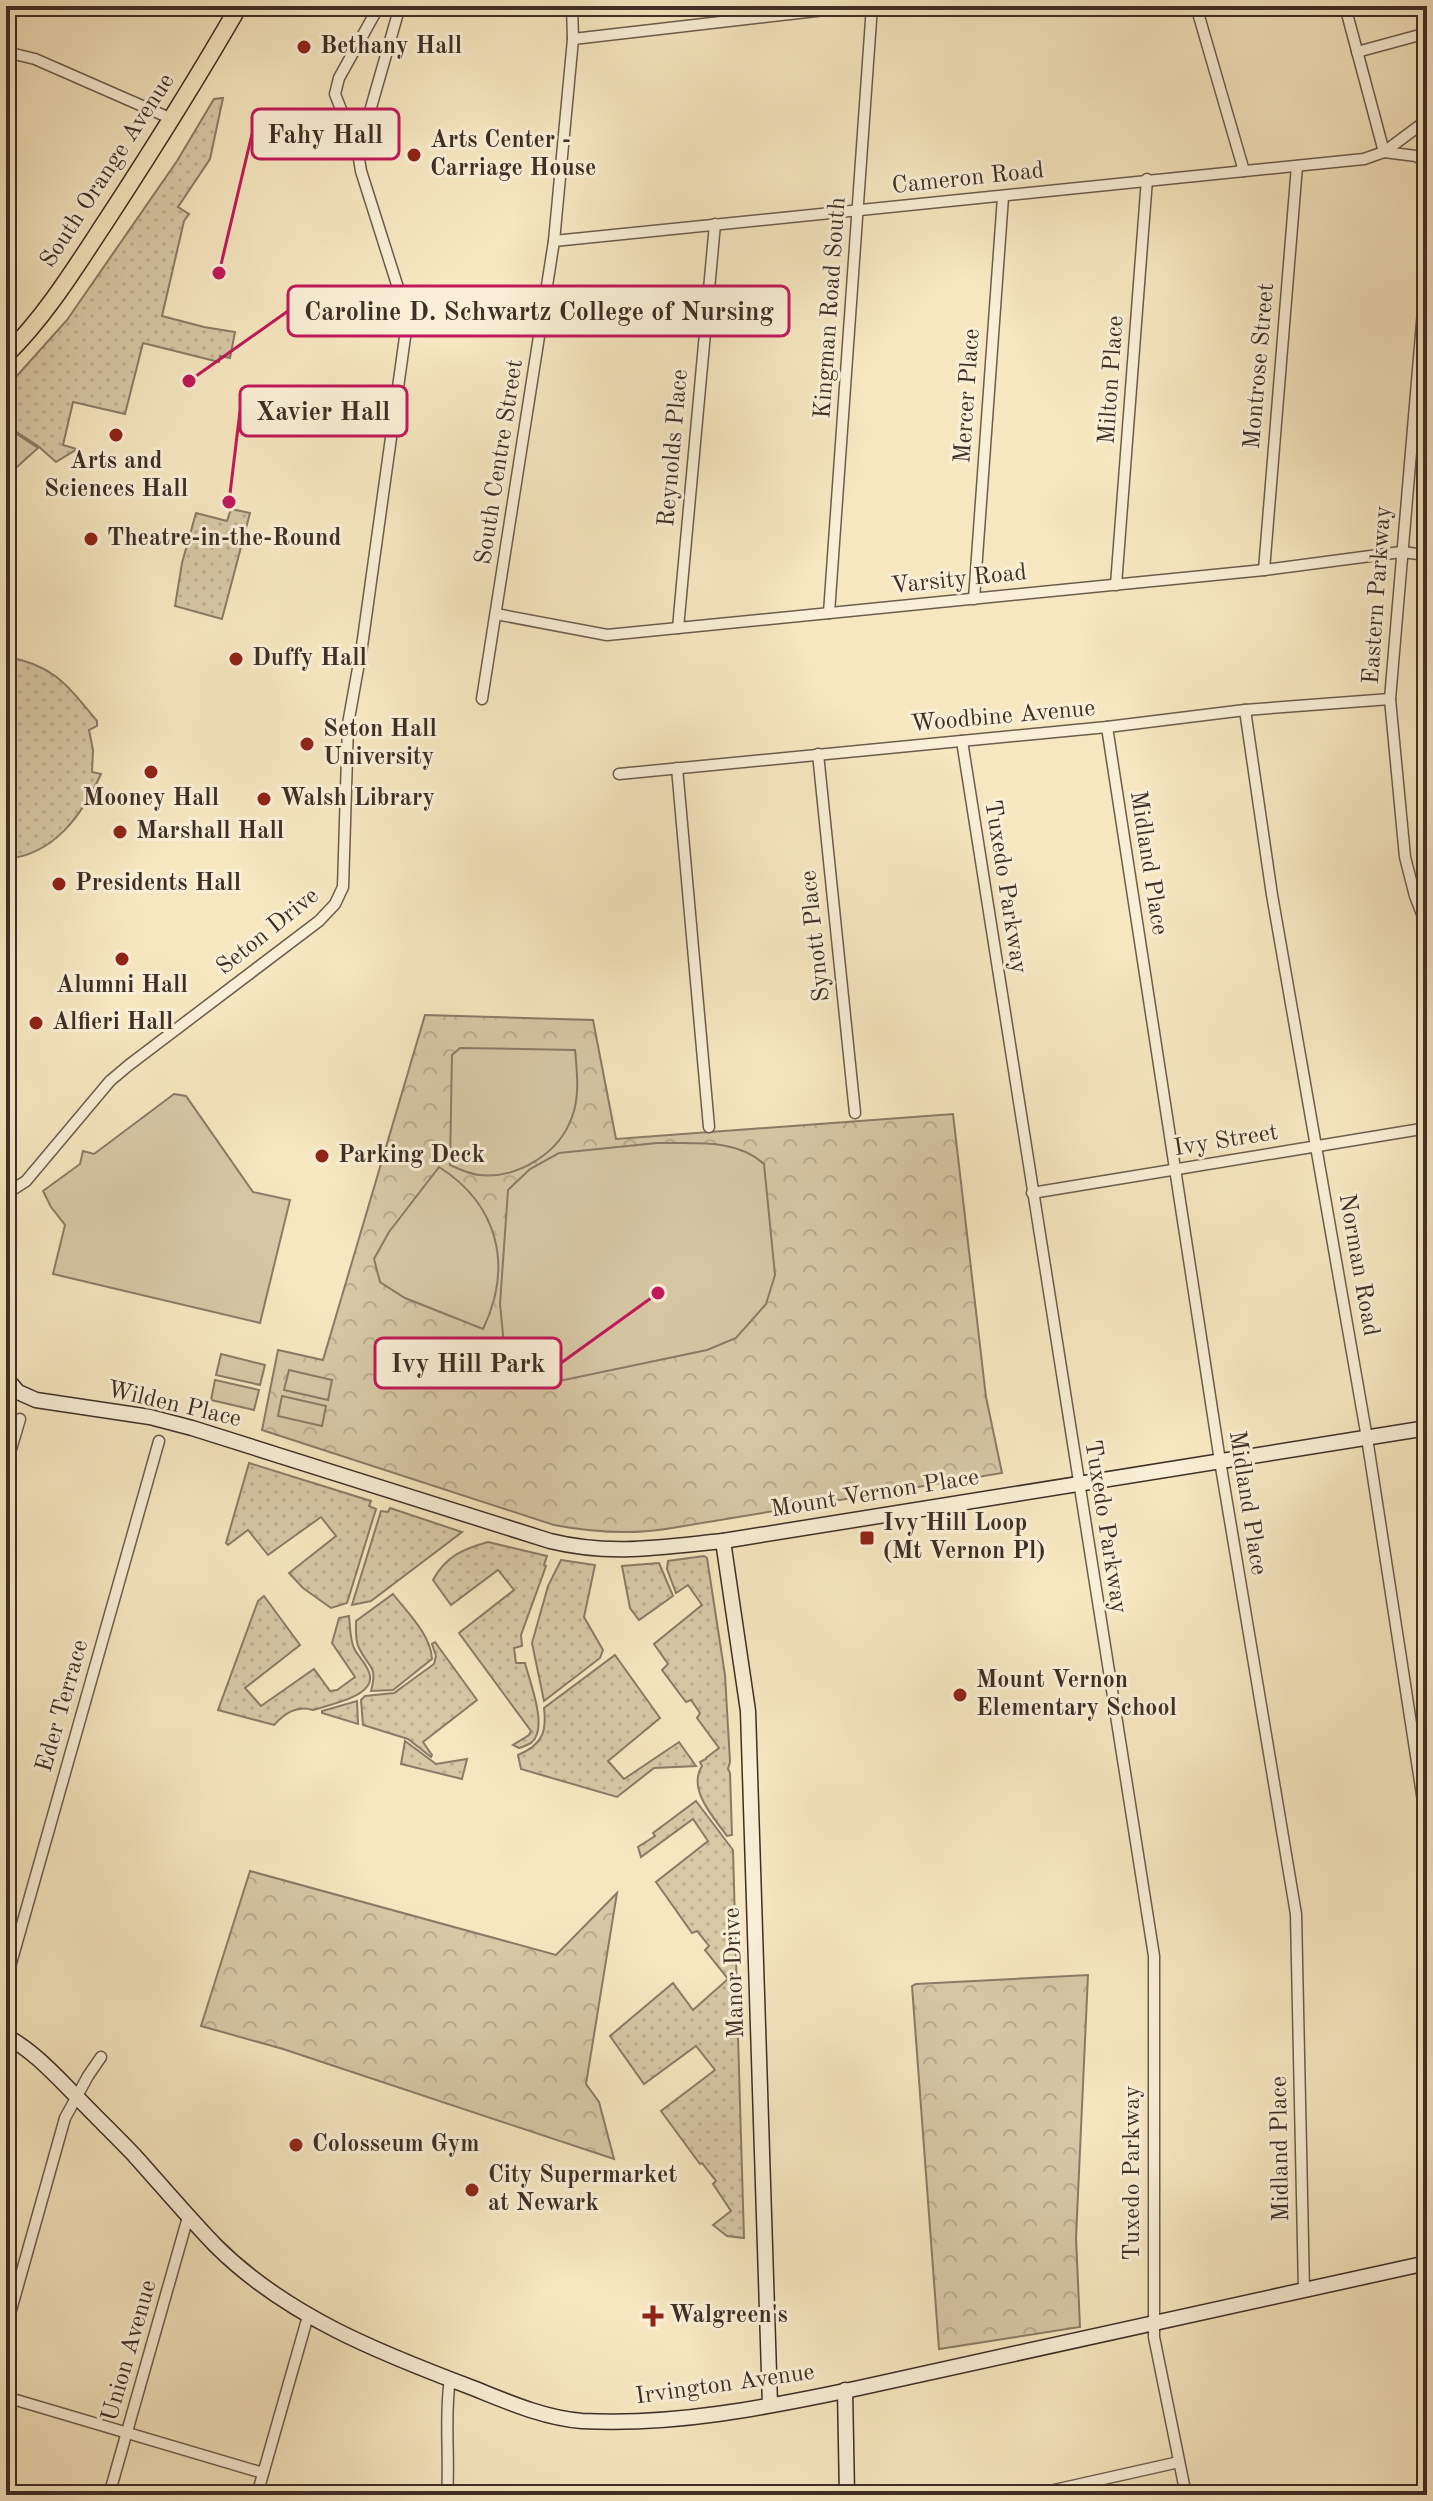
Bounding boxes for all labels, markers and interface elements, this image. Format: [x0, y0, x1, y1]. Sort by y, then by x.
place label: Bethany Hall [320, 35, 462, 59]
marker: Bethany Hall [295, 38, 313, 56]
street label: South Orange Avenue [36, 70, 180, 272]
callout: Fahy Hall [252, 109, 399, 159]
text: Fahy Hall [267, 123, 383, 149]
place label: Arts Center - Carriage House [430, 129, 596, 181]
marker: Arts Center - Carriage House [405, 146, 423, 164]
street label: Cameron Road [891, 159, 1045, 199]
street label: Kingman Road South [811, 196, 851, 420]
street label: Montrose Street [1241, 282, 1279, 450]
callout: Caroline D. Schwartz College of Nursing [288, 286, 789, 336]
text: Caroline D. Schwartz College of Nursing [304, 300, 774, 326]
street label: Milton Place [1096, 315, 1128, 445]
street label: Mercer Place [951, 328, 985, 464]
street label: South Centre Street [472, 358, 528, 566]
street label: Reynolds Place [655, 368, 693, 528]
callout: Xavier Hall [240, 386, 407, 436]
text: Xavier Hall [256, 400, 390, 426]
marker: Arts and Sciences Hall [107, 426, 125, 444]
place label: Arts and Sciences Hall [44, 450, 188, 502]
street label: Eastern Parkway [1360, 504, 1396, 685]
place label: Theatre-in-the-Round [107, 527, 341, 551]
marker: Theatre-in-the-Round [82, 530, 100, 548]
street label: Varsity Road [890, 561, 1028, 599]
place label: Duffy Hall [252, 647, 367, 671]
marker: Duffy Hall [227, 650, 245, 668]
street label: Woodbine Avenue [910, 697, 1096, 737]
place label: Seton Hall University [323, 718, 437, 770]
marker: Seton Hall University [298, 735, 316, 753]
marker: Mooney Hall [142, 763, 160, 781]
place label: Mooney Hall [83, 787, 219, 811]
place label: Walsh Library [280, 787, 435, 811]
street label: Midland Place [1125, 789, 1171, 937]
marker: Walsh Library [255, 790, 273, 808]
street label: Tuxedo Parkway [979, 798, 1031, 976]
place label: Marshall Hall [136, 820, 284, 844]
marker: Marshall Hall [111, 823, 129, 841]
street label: Synott Place [797, 869, 835, 1003]
place label: Presidents Hall [75, 872, 241, 896]
marker: Presidents Hall [50, 875, 68, 893]
street label: Seton Drive [212, 884, 324, 980]
marker: Alumni Hall [113, 950, 131, 968]
place label: Alumni Hall [56, 974, 188, 998]
place label: Alfieri Hall [52, 1011, 173, 1035]
marker: Alfieri Hall [27, 1014, 45, 1032]
street label: Ivy Street [1172, 1121, 1280, 1161]
place label: Parking Deck [338, 1144, 485, 1168]
marker: Parking Deck [313, 1147, 331, 1165]
street label: Norman Road [1334, 1192, 1382, 1338]
callout: Ivy Hill Park [375, 1338, 561, 1388]
text: Ivy Hill Park [391, 1352, 546, 1378]
street label: Wilden Place [105, 1378, 243, 1432]
street label: Midland Place [1224, 1429, 1270, 1577]
street label: Tuxedo Parkway [1079, 1438, 1131, 1616]
street label: Mount Vernon Place [769, 1466, 981, 1522]
place label: Ivy Hill Loop (Mt Vernon Pl) [883, 1512, 1045, 1564]
marker: Ivy Hill Loop (Mt Vernon Pl) [858, 1529, 876, 1547]
street label: Eder Terrace [33, 1637, 93, 1775]
place label: Mount Vernon Elementary School [976, 1669, 1177, 1721]
marker: Mount Vernon Elementary School [951, 1686, 969, 1704]
street label: Manor Drive [721, 1907, 749, 2039]
street label: Midland Place [1268, 2076, 1294, 2222]
street label: Tuxedo Parkway [1121, 2085, 1145, 2261]
place label: Colosseum Gym [312, 2133, 480, 2157]
marker: Colosseum Gym [287, 2136, 305, 2154]
place label: City Supermarket at Newark [488, 2164, 677, 2216]
marker: City Supermarket at Newark [463, 2181, 481, 2199]
street label: Union Avenue [98, 2278, 162, 2424]
place label: Walgreen's [669, 2304, 788, 2328]
marker: Walgreen's [644, 2307, 662, 2325]
street label: Irvington Avenue [634, 2361, 816, 2409]

